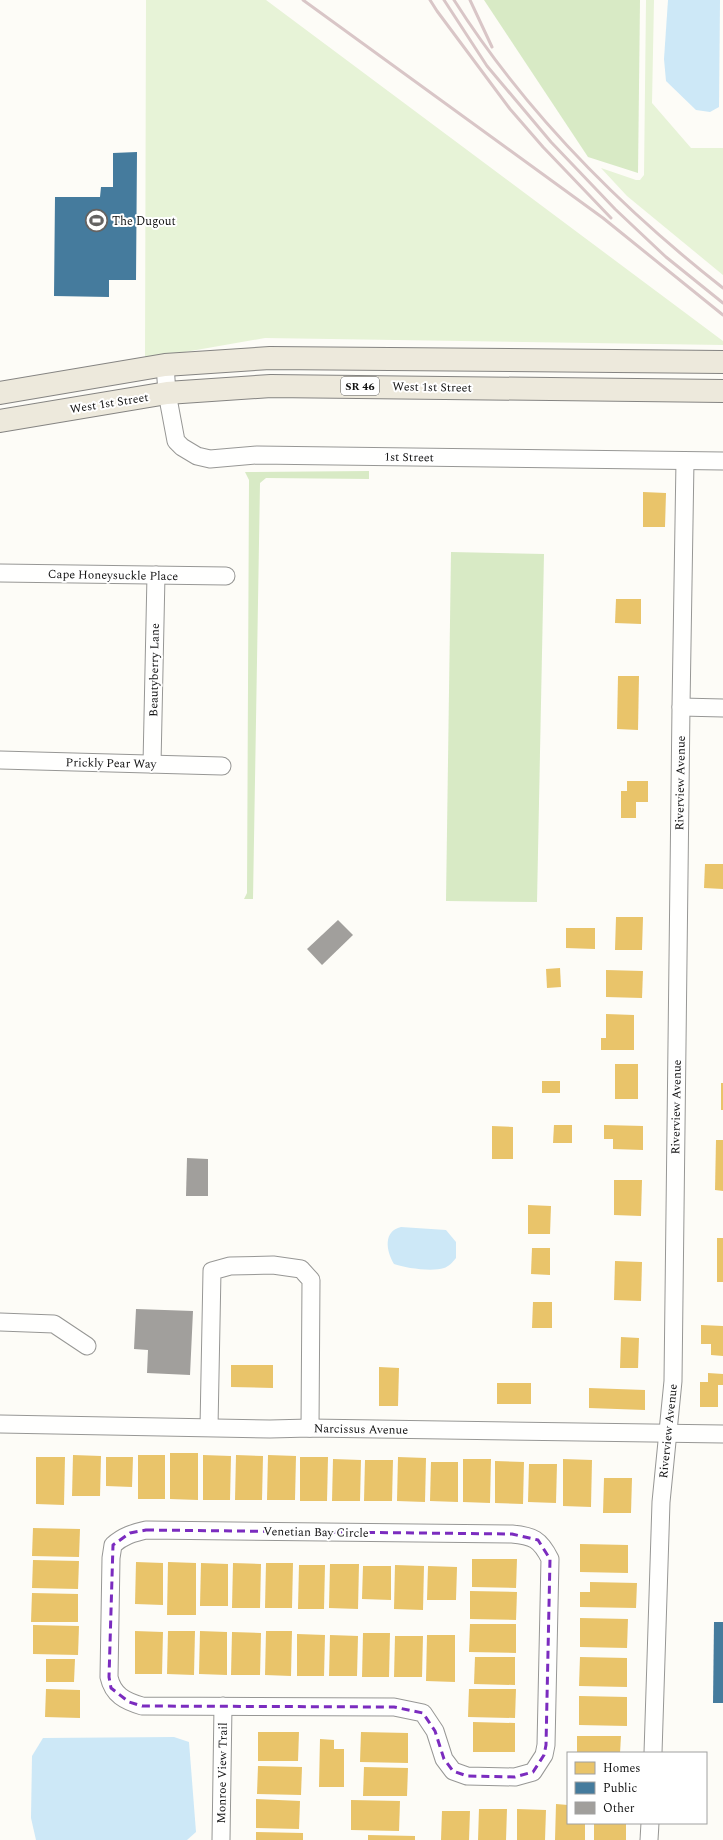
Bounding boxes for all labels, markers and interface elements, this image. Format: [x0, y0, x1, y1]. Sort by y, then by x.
sports icon: The Dugout [83, 208, 109, 234]
place label: The Dugout [112, 212, 176, 231]
road number: SR 46 [341, 377, 379, 395]
street label: West 1st Street [392, 377, 472, 398]
street label: West 1st Street [68, 388, 150, 419]
street label: 1st Street [384, 448, 434, 467]
street label: Cape Honeysuckle Place [48, 565, 178, 586]
street label: Beautyberry Lane [144, 623, 165, 717]
street label: Riverview Avenue [670, 735, 691, 831]
street label: Prickly Pear Way [65, 753, 158, 774]
street label: Riverview Avenue [666, 1059, 687, 1155]
street label: Riverview Avenue [654, 1383, 683, 1479]
street label: Narcissus Avenue [314, 1419, 409, 1440]
street label: Venetian Bay Circle [263, 1522, 369, 1543]
street label: Monroe View Trail [212, 1722, 233, 1824]
legend [567, 1752, 707, 1824]
text: Homes [603, 1759, 641, 1778]
text: Public [603, 1779, 637, 1798]
text: Other [603, 1799, 635, 1818]

